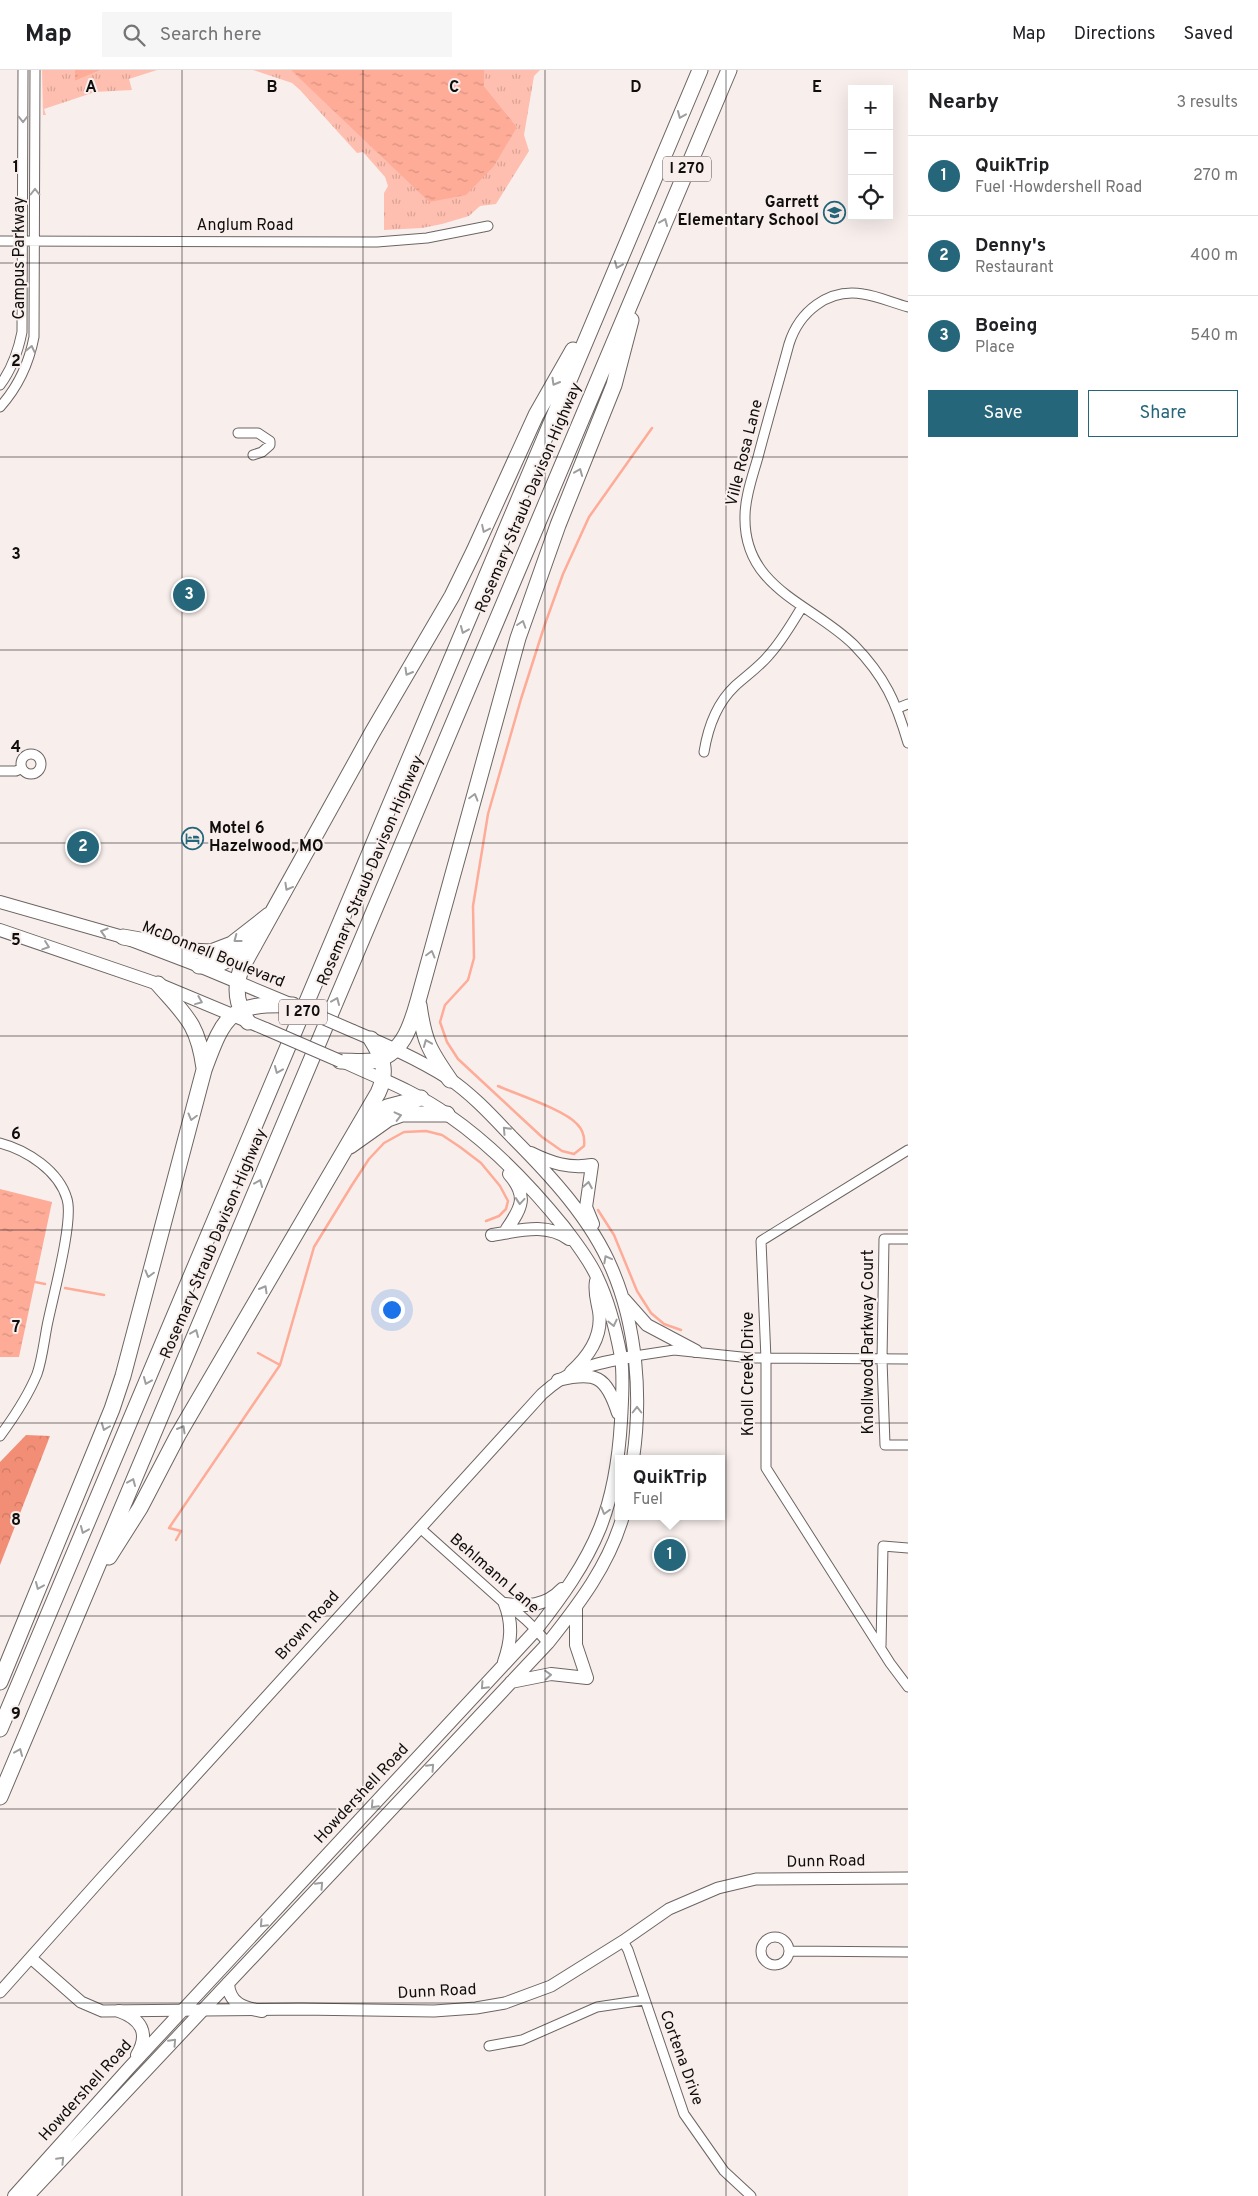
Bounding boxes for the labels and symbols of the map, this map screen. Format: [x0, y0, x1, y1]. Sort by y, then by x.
text: A [85, 78, 97, 98]
text: B [266, 78, 278, 98]
text: C [449, 78, 459, 98]
text: D [630, 78, 642, 98]
text: E [812, 78, 822, 98]
one-way arrow [677, 110, 688, 119]
one-way arrow [18, 115, 28, 123]
road number: I 270 [663, 156, 711, 182]
text: 1 [13, 158, 19, 178]
one-way arrow [30, 187, 40, 195]
place label: Garrett Elementary School [677, 193, 819, 231]
street label: Campus Parkway [10, 197, 30, 319]
school or university icon: Garrett Elementary School [823, 200, 847, 224]
street label: Anglum Road [197, 216, 293, 236]
one-way arrow [657, 218, 668, 227]
one-way arrow [614, 260, 624, 268]
one-way arrow [25, 345, 36, 354]
text: 2 [11, 352, 21, 372]
one-way arrow [551, 377, 561, 386]
street label: Rosemary Straub Davison Highway [471, 380, 587, 616]
street label: Ville Rosa Lane [722, 398, 768, 508]
one-way arrow [572, 468, 583, 477]
one-way arrow [480, 524, 491, 533]
text: 3 [11, 545, 21, 565]
pin: 3 [173, 576, 205, 614]
one-way arrow [516, 620, 526, 629]
one-way arrow [460, 625, 471, 634]
one-way arrow [404, 666, 414, 675]
text: 4 [11, 738, 21, 758]
street label: Rosemary Straub Davison Highway [313, 753, 429, 989]
one-way arrow [468, 794, 478, 802]
place label: Motel 6 Hazelwood, MO [209, 819, 323, 857]
hotel icon: Motel 6 Hazelwood, MO [181, 826, 205, 850]
pin: 2 [67, 828, 99, 866]
one-way arrow [284, 881, 294, 890]
street label: McDonnell Boulevard [139, 917, 287, 993]
one-way arrow [100, 927, 109, 937]
text: 5 [11, 931, 21, 951]
one-way arrow [234, 934, 243, 942]
one-way arrow [42, 940, 50, 950]
one-way arrow [425, 950, 436, 959]
one-way arrow [194, 995, 203, 1005]
one-way arrow [329, 997, 340, 1006]
road number: I 270 [279, 1000, 327, 1024]
one-way arrow [423, 1039, 433, 1048]
one-way arrow [274, 1065, 285, 1074]
one-way arrow [394, 1111, 402, 1122]
one-way arrow [187, 1112, 197, 1120]
text: 6 [11, 1125, 21, 1145]
street label: Rosemary Straub Davison Highway [156, 1126, 272, 1362]
one-way arrow [503, 1127, 512, 1136]
one-way arrow [252, 1179, 263, 1188]
one-way arrow [582, 1181, 592, 1190]
one-way arrow [515, 1198, 526, 1206]
street label: Knollwood Parkway Court [859, 1249, 879, 1435]
one-way arrow [603, 1255, 613, 1264]
one-way arrow [144, 1269, 155, 1278]
one-way arrow [257, 1285, 267, 1294]
your location [379, 1297, 405, 1323]
street label: Knoll Creek Drive [739, 1312, 759, 1436]
text: 7 [12, 1318, 20, 1338]
one-way arrow [607, 1318, 618, 1327]
one-way arrow [189, 1329, 200, 1338]
one-way arrow [143, 1376, 154, 1385]
one-way arrow [632, 1406, 642, 1414]
one-way arrow [101, 1422, 111, 1430]
one-way arrow [175, 1426, 185, 1435]
one-way arrow [126, 1478, 137, 1487]
one-way arrow [601, 1506, 611, 1514]
text: 8 [11, 1511, 21, 1531]
one-way arrow [79, 1525, 90, 1534]
street label: Behlmann Lane [445, 1530, 543, 1618]
pin: 1 [654, 1536, 686, 1574]
one-way arrow [35, 1581, 46, 1590]
street label: Brown Road [272, 1587, 344, 1665]
one-way arrow [545, 1670, 553, 1681]
one-way arrow [481, 1680, 490, 1689]
text: 9 [11, 1705, 21, 1725]
street label: Howdershell Road [310, 1740, 414, 1848]
one-way arrow [12, 1748, 23, 1757]
one-way arrow [425, 1763, 434, 1772]
one-way arrow [371, 1799, 380, 1808]
street label: Dunn Road [786, 1851, 866, 1873]
one-way arrow [314, 1882, 323, 1891]
one-way arrow [260, 1918, 269, 1927]
street label: Dunn Road [397, 1980, 477, 2004]
street label: Cortena Drive [655, 2008, 707, 2108]
street label: Howdershell Road [35, 2036, 137, 2146]
one-way arrow [167, 2038, 176, 2047]
one-way arrow [55, 2157, 64, 2166]

